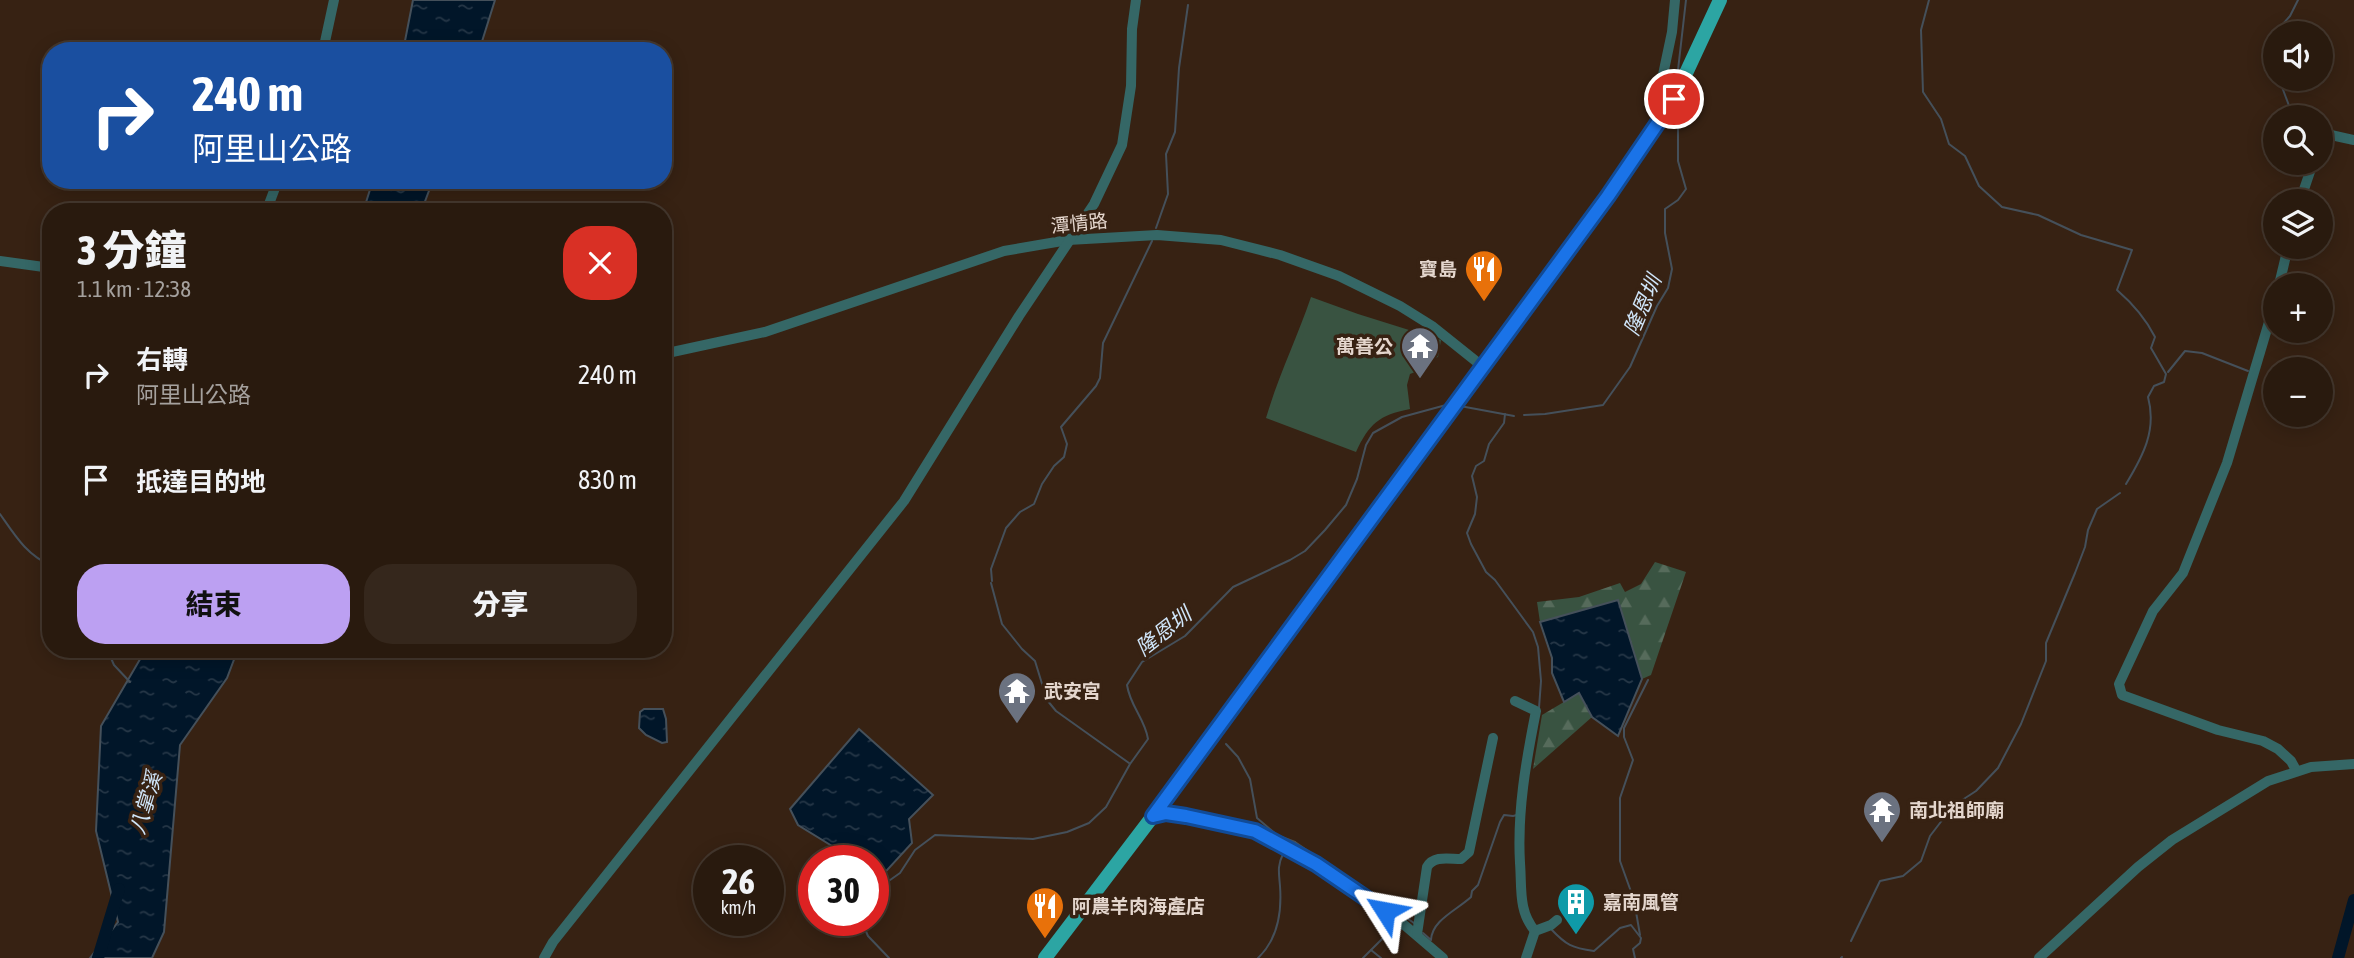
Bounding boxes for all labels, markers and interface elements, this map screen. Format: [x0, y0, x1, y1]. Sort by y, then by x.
map controls [2263, 21, 2333, 427]
button: sound [2263, 21, 2333, 91]
text: 240 m [192, 65, 303, 121]
pin [1644, 69, 1704, 129]
icon: right [77, 70, 168, 161]
icon: arrive [1655, 80, 1693, 118]
button: search [2263, 105, 2333, 175]
text: 阿里山公路 [192, 130, 352, 167]
button: layers [2263, 189, 2333, 259]
street label: 潭情路 [1049, 209, 1109, 237]
text: 3 分鐘 [77, 226, 187, 274]
button: close [563, 226, 637, 300]
restaurant icon: 寶島 [1463, 248, 1505, 303]
place label: 寶島 [1419, 258, 1457, 280]
water label: 隆恩圳 [1619, 269, 1667, 339]
button: + [2263, 273, 2333, 343]
text: 1.1 km · 12:38 [77, 276, 191, 302]
temple icon: 萬善公 [1399, 325, 1441, 380]
place label: 萬善公 [1336, 335, 1393, 357]
text: 右轉 [136, 345, 188, 375]
icon: right [77, 356, 115, 394]
button: − [2263, 357, 2333, 427]
text: 240 m [578, 360, 637, 390]
text: 阿里山公路 [136, 382, 251, 408]
icon: arrive [77, 461, 115, 499]
text: 830 m [578, 465, 637, 495]
text: 抵達目的地 [136, 467, 266, 497]
button: 結束 [77, 564, 350, 644]
button: 分享 [364, 564, 637, 644]
water label: 隆恩圳 [1131, 600, 1198, 660]
temple icon: 武安宮 [996, 670, 1038, 725]
place label: 武安宮 [1044, 680, 1101, 702]
water label: 八掌溪 [124, 766, 167, 837]
temple icon: 南北祖師廟 [1861, 789, 1903, 844]
place label: 南北祖師廟 [1909, 799, 2004, 821]
speed limit sign: 30 [798, 845, 889, 936]
text: 26 [722, 861, 755, 901]
position arrow [1348, 874, 1422, 948]
building icon: 嘉南風管 [1555, 881, 1597, 936]
restaurant icon: 阿農羊肉海產店 [1024, 885, 1066, 940]
place label: 嘉南風管 [1603, 891, 1679, 913]
place label: 阿農羊肉海產店 [1072, 895, 1205, 917]
text: km/h [721, 897, 756, 918]

